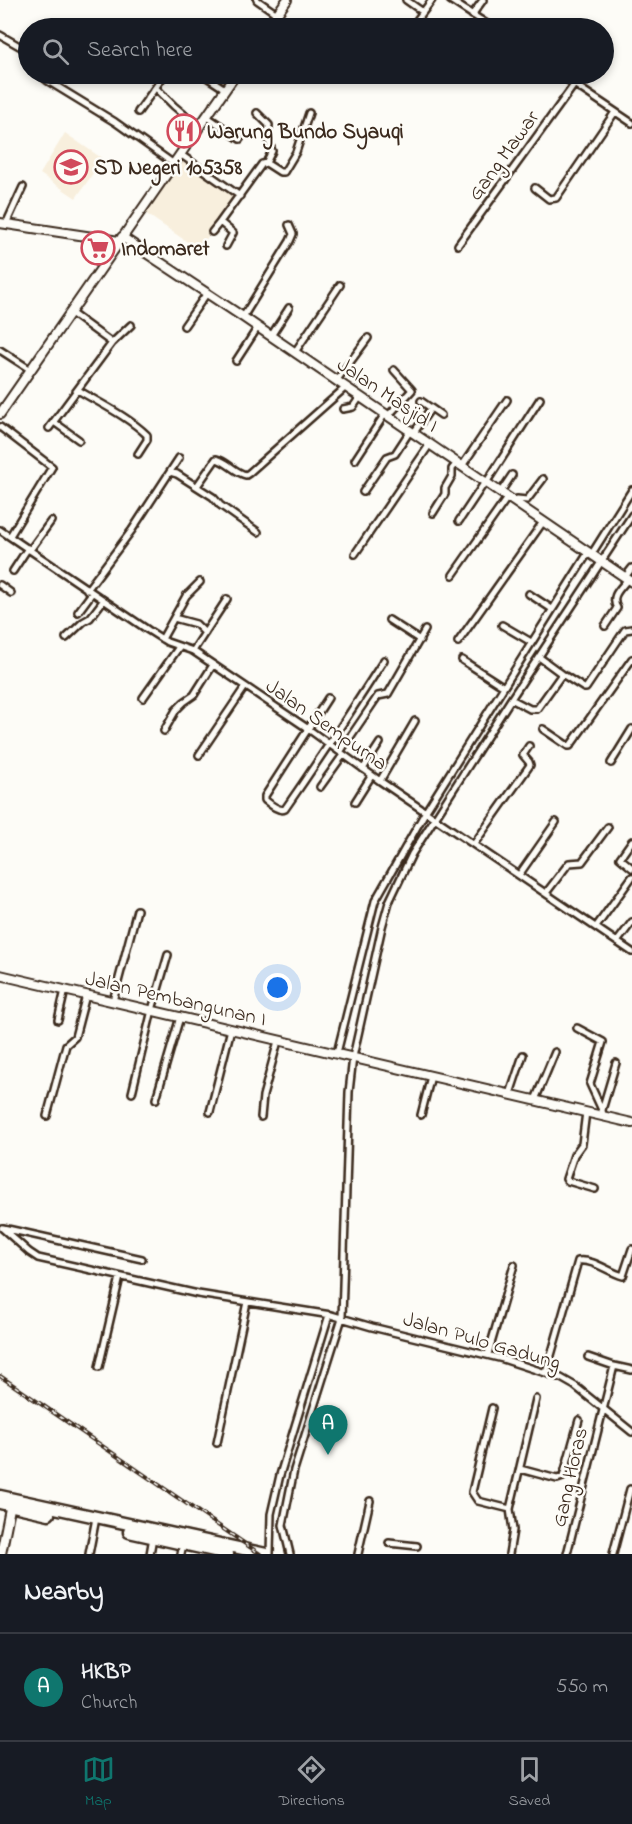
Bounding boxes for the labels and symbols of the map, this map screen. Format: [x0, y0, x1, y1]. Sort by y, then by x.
street label: Gang Mawar [462, 104, 550, 209]
restaurant icon: Warung Bundo Syauqi [166, 113, 202, 149]
place label: Warung Bundo Syauqi [207, 118, 404, 150]
school or university icon: SD Negeri 105358 [53, 149, 89, 185]
place label: SD Negeri 105358 [94, 154, 243, 186]
supermarket icon: Indomaret [80, 230, 116, 266]
place label: Indomaret [121, 235, 211, 265]
street label: Jalan Masjid I [330, 351, 444, 441]
street label: Jalan Sempurna [259, 672, 393, 779]
street label: Jalan Pembangunan I [82, 965, 269, 1037]
your location [263, 973, 292, 1002]
street label: Jalan Pulo Gadung [399, 1305, 564, 1381]
pin: A [308, 1406, 348, 1455]
street label: Gang Horas [545, 1425, 599, 1531]

